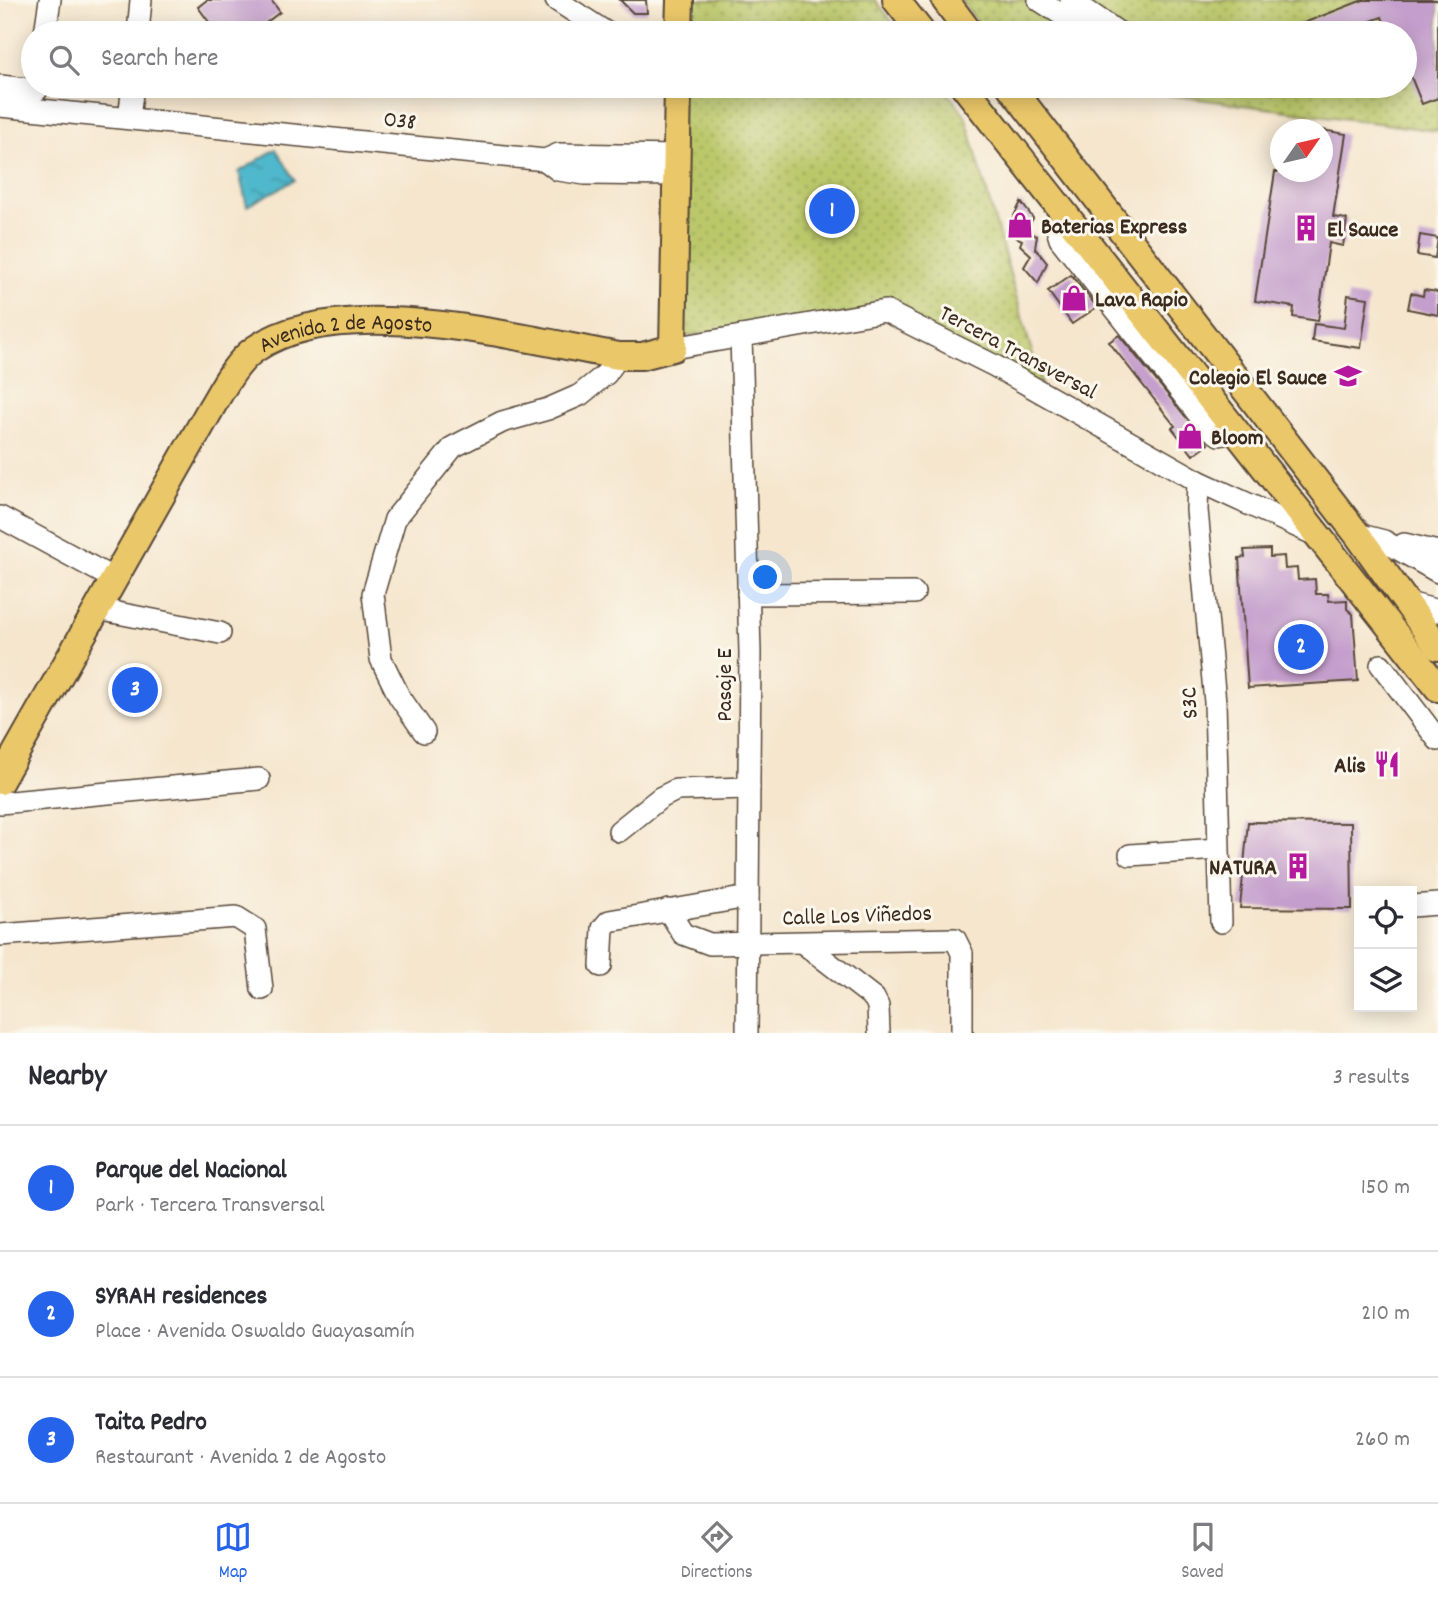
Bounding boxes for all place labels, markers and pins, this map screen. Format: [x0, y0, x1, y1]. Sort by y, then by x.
pin: 1 [809, 185, 855, 237]
shop icon: Baterias Express [1005, 210, 1035, 240]
place label: Baterias Express [1041, 212, 1188, 245]
building icon: El Sauce [1291, 213, 1321, 243]
place label: El Sauce [1327, 215, 1398, 248]
shop icon: Lava Rapio [1059, 283, 1089, 313]
place label: Lava Rapio [1095, 285, 1188, 318]
school or university icon: Colegio El Sauce [1333, 361, 1363, 391]
place label: Colegio El Sauce [1189, 363, 1327, 396]
shop icon: Bloom [1175, 421, 1205, 451]
place label: Bloom [1211, 423, 1264, 456]
pin: 2 [1278, 621, 1324, 673]
pin: 3 [112, 664, 158, 716]
restaurant icon: Alis [1372, 749, 1402, 779]
place label: Alis [1334, 751, 1366, 784]
building icon: NATURA [1283, 851, 1313, 881]
place label: NATURA [1209, 853, 1277, 886]

